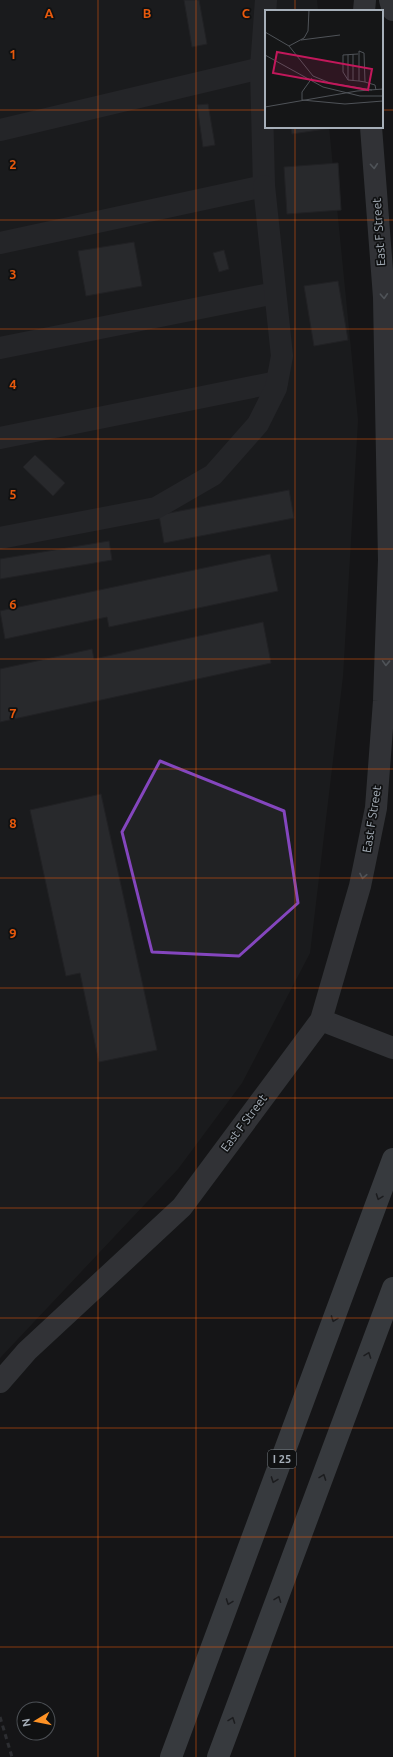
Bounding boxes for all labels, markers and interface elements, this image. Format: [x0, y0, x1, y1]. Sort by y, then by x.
text: A [44, 6, 54, 20]
text: B [143, 6, 152, 20]
text: C [242, 6, 251, 20]
inset map [265, 10, 383, 128]
text: 1 [9, 47, 17, 61]
text: 2 [9, 157, 17, 171]
one-way arrow [369, 163, 378, 169]
street label: East F Street [370, 197, 387, 266]
text: 3 [9, 267, 17, 281]
one-way arrow [379, 292, 388, 299]
text: 4 [9, 377, 17, 391]
text: 5 [9, 487, 17, 501]
text: 6 [9, 597, 17, 611]
one-way arrow [381, 660, 390, 666]
text: 7 [9, 706, 17, 720]
street label: East F Street [360, 784, 383, 854]
text: 8 [9, 816, 17, 830]
one-way arrow [359, 873, 367, 879]
text: 9 [9, 926, 17, 940]
street label: East F Street [218, 1091, 269, 1154]
one-way arrow [376, 1193, 384, 1200]
one-way arrow [330, 1315, 338, 1322]
one-way arrow [364, 1352, 372, 1359]
road number: I 25 [268, 1450, 296, 1468]
one-way arrow [319, 1474, 327, 1481]
one-way arrow [271, 1476, 279, 1483]
one-way arrow [273, 1595, 281, 1602]
one-way arrow [225, 1598, 233, 1605]
north arrow [16, 1701, 56, 1741]
one-way arrow [227, 1717, 235, 1724]
text: N [20, 1718, 33, 1728]

